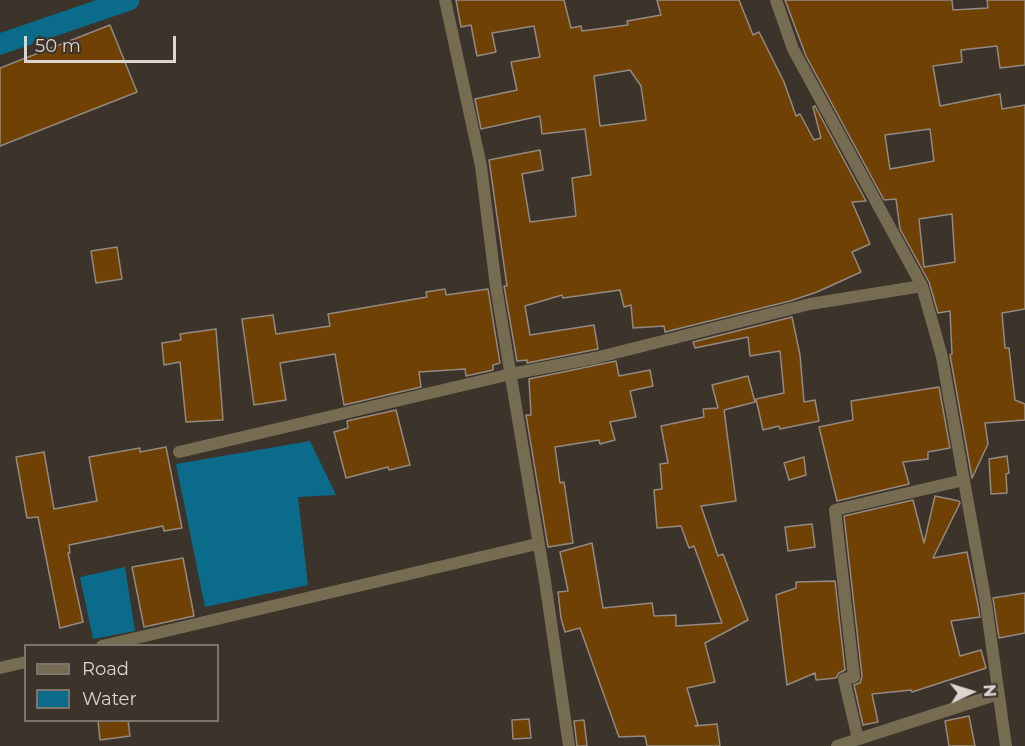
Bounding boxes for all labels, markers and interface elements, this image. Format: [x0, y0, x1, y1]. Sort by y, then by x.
scale bar [27, 24, 178, 62]
text: 50 m [35, 35, 81, 57]
legend [24, 644, 219, 722]
text: Road [82, 658, 129, 680]
north arrow [941, 662, 1001, 722]
text: N [980, 684, 999, 698]
text: Water [82, 688, 137, 710]

